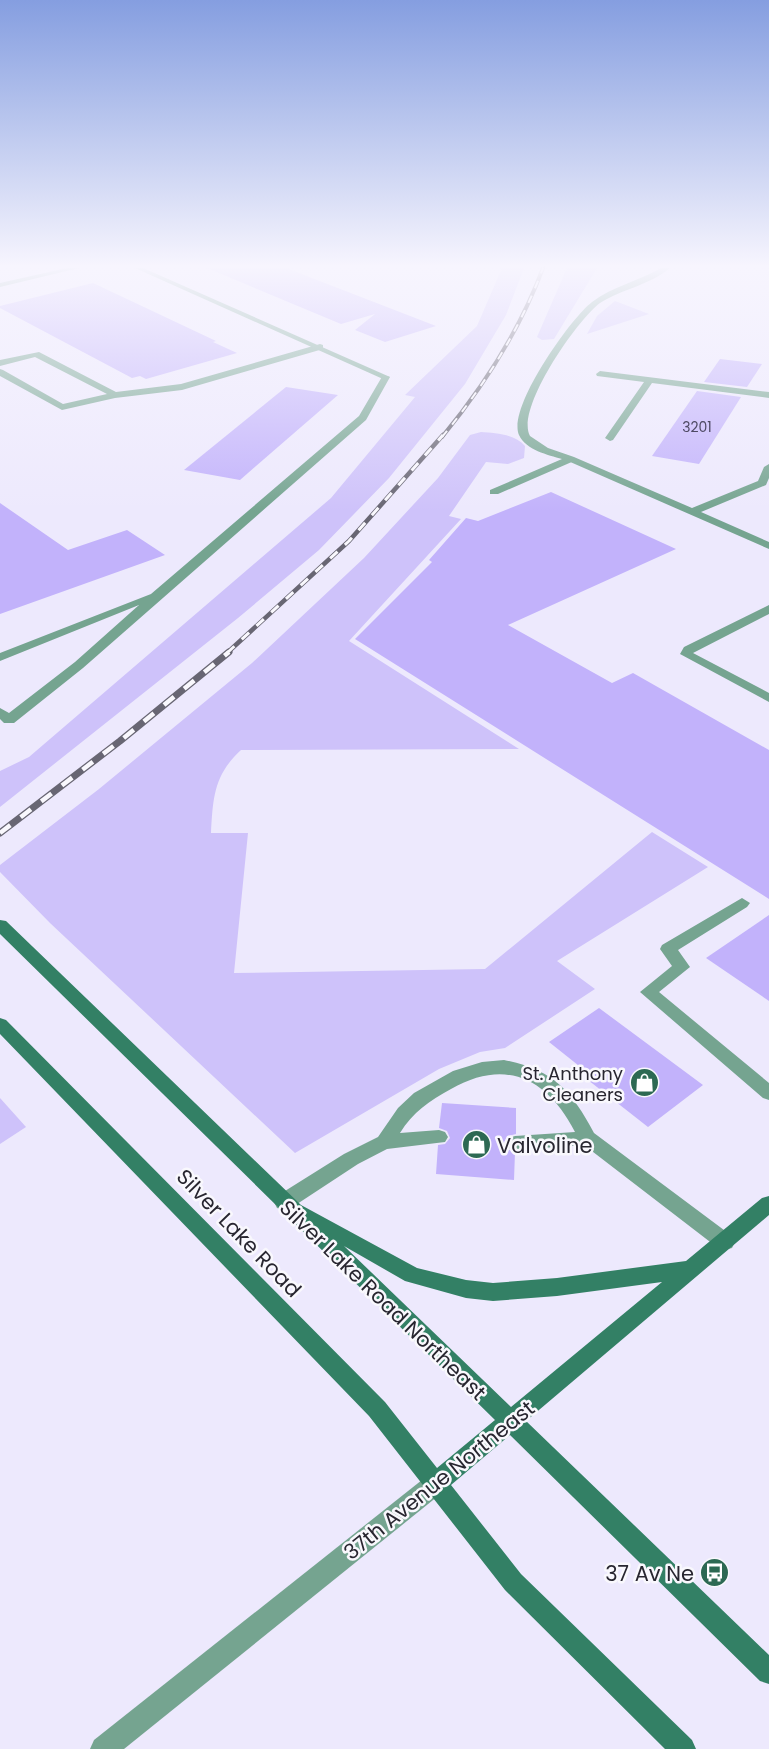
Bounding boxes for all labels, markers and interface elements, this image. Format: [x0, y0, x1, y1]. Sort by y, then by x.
house number: 3201 [682, 417, 712, 437]
place label: St. Anthony Cleaners [522, 1061, 623, 1107]
shop icon: St. Anthony Cleaners [628, 1067, 660, 1099]
shop icon: Valvoline [460, 1129, 492, 1161]
place label: Valvoline [497, 1131, 593, 1160]
street label: Silver Lake Road [170, 1162, 308, 1304]
street label: Silver Lake Road Northeast [273, 1193, 493, 1407]
street label: 37th Avenue Northeast [337, 1394, 541, 1566]
bus stop icon: 37 Av Ne [699, 1557, 731, 1589]
place label: 37 Av Ne [605, 1559, 694, 1588]

